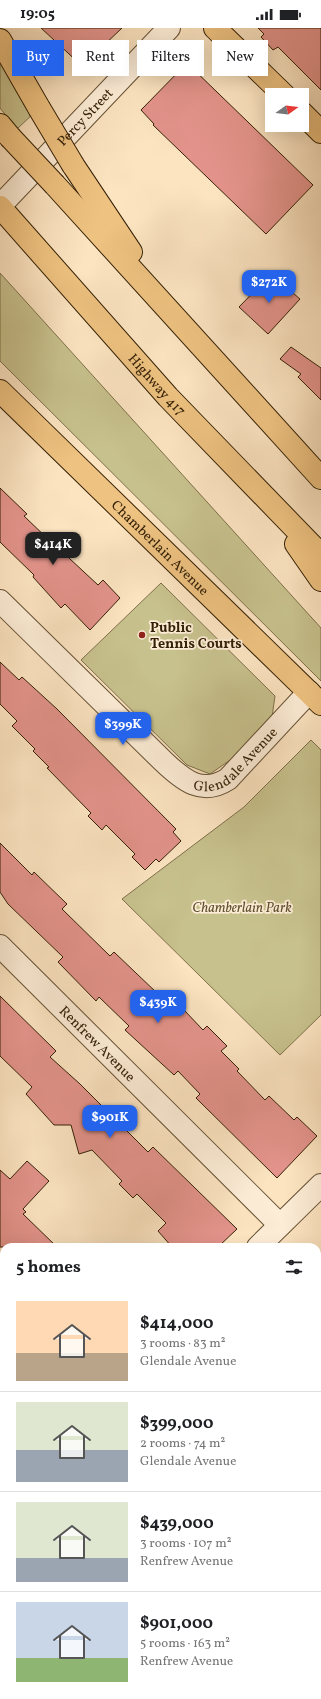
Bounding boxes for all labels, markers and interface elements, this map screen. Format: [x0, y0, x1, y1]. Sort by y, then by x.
text: 19:05 [20, 4, 55, 25]
chip: Buy [12, 40, 64, 76]
chip: Rent [72, 40, 129, 76]
chip: Filters [137, 40, 204, 76]
chip: New [212, 40, 268, 76]
street label: Percy Street [54, 85, 118, 151]
north arrow [265, 88, 309, 132]
map controls [265, 88, 309, 132]
pin: $272K [241, 270, 297, 304]
text: $272K [251, 274, 287, 292]
street label: Highway 417 [123, 350, 189, 421]
street label: Chamberlain Avenue [106, 496, 213, 601]
pin: $414K [25, 532, 81, 566]
text: $414K [34, 536, 72, 554]
place label: Public Tennis Courts [150, 619, 242, 654]
marker: Public Tennis Courts [137, 630, 147, 640]
pin: $399K [95, 712, 151, 746]
text: $399K [104, 716, 142, 734]
street label: Glendale Avenue [191, 723, 283, 797]
park label: Chamberlain Park [192, 899, 292, 918]
pin: $439K [130, 990, 186, 1024]
text: $439K [139, 994, 177, 1012]
street label: Renfrew Avenue [54, 1002, 139, 1087]
pin: $901K [82, 1105, 138, 1139]
text: $901K [91, 1109, 129, 1127]
text: 5 homes [16, 1256, 81, 1279]
icon: filters [283, 1256, 305, 1278]
text: $414,000 [140, 1312, 214, 1335]
icon: home [48, 1317, 96, 1365]
text: 3 rooms · 83 m² [140, 1335, 226, 1353]
text: Glendale Avenue [140, 1353, 236, 1371]
text: $399,000 [140, 1412, 213, 1435]
icon: home [48, 1418, 96, 1466]
text: 2 rooms · 74 m² [140, 1435, 225, 1453]
text: Glendale Avenue [140, 1453, 236, 1471]
text: $439,000 [140, 1512, 214, 1535]
icon: home [48, 1518, 96, 1566]
text: 3 rooms · 107 m² [140, 1535, 231, 1553]
text: Renfrew Avenue [140, 1553, 233, 1571]
text: $901,000 [140, 1612, 213, 1635]
icon: home [48, 1618, 96, 1666]
text: 5 rooms · 163 m² [140, 1635, 230, 1653]
text: Renfrew Avenue [140, 1653, 233, 1671]

